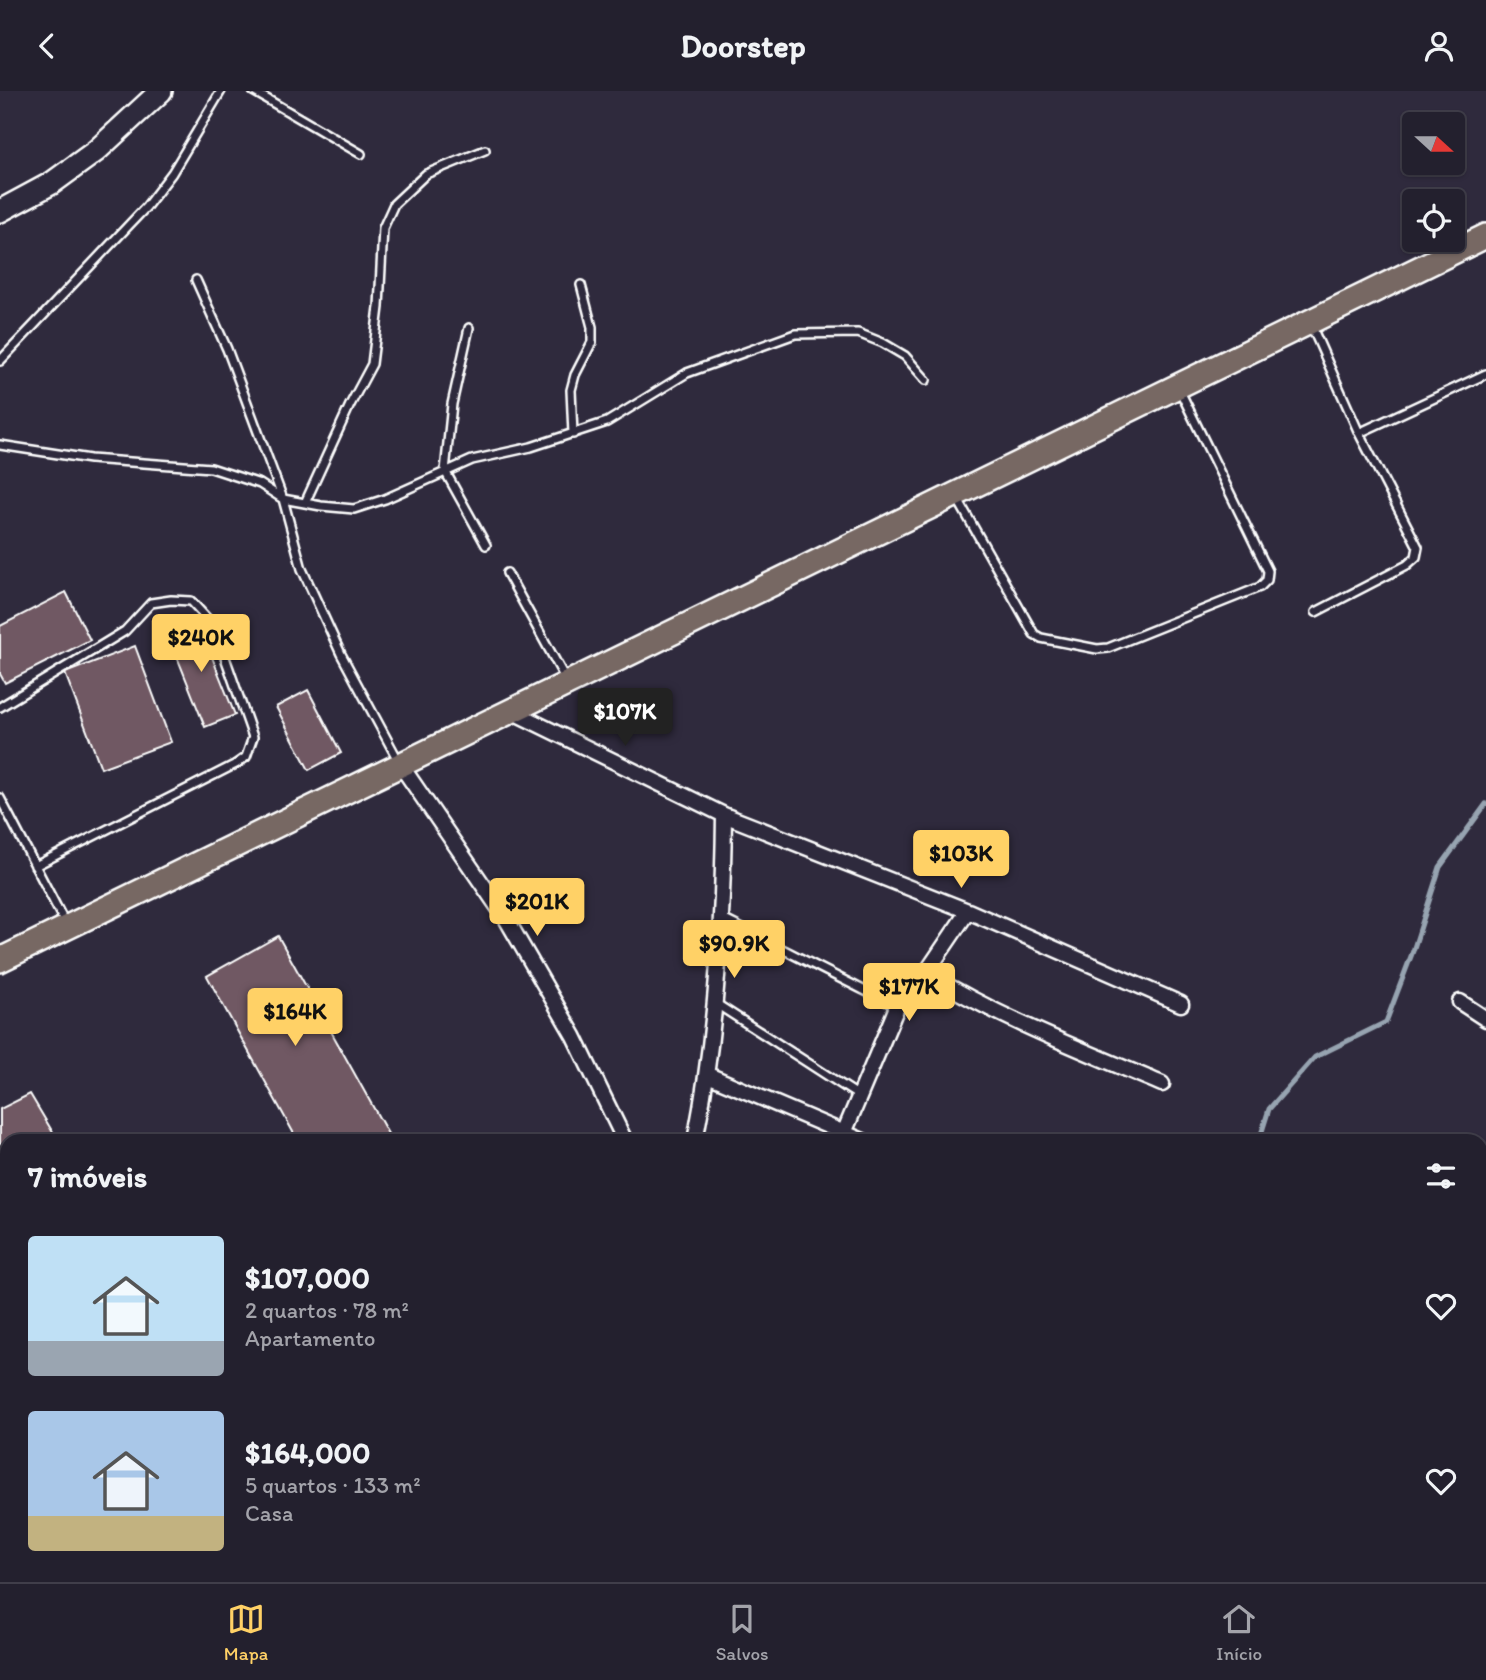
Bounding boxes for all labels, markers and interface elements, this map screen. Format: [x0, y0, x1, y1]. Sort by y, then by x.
icon: back [28, 27, 66, 65]
text: Doorstep [680, 27, 806, 65]
icon: person [1420, 27, 1458, 65]
north arrow [1402, 112, 1465, 175]
map controls [1402, 112, 1465, 252]
button: locate [1402, 189, 1465, 252]
pin: $240K [152, 615, 250, 674]
text: $240K [168, 623, 234, 651]
pin: $107K [576, 689, 674, 748]
text: $107K [594, 697, 656, 725]
pin: $103K [912, 831, 1010, 890]
text: $103K [929, 839, 993, 867]
pin: $201K [488, 879, 586, 938]
text: $201K [505, 887, 569, 915]
pin: $90.9K [677, 921, 791, 980]
text: $90.9K [699, 929, 769, 957]
pin: $177K [860, 963, 958, 1023]
text: $177K [879, 972, 939, 1000]
pin: $164K [246, 989, 344, 1048]
text: $164K [263, 997, 327, 1025]
icon: filters [1422, 1157, 1460, 1195]
text: 7 imóveis [28, 1158, 147, 1195]
text: $107,000 [245, 1259, 370, 1296]
icon: home [84, 1264, 168, 1348]
icon: heart [1422, 1287, 1460, 1325]
text: 2 quartos · 78 m² [245, 1296, 409, 1324]
text: Apartamento [245, 1324, 376, 1352]
text: $164,000 [245, 1434, 371, 1471]
icon: home [84, 1439, 168, 1523]
icon: heart [1422, 1462, 1460, 1500]
text: 5 quartos · 133 m² [245, 1471, 421, 1499]
text: Casa [245, 1499, 293, 1527]
tab: Mapa [224, 1600, 268, 1665]
tab: Salvos [716, 1600, 769, 1665]
tab: Início [1216, 1600, 1262, 1665]

